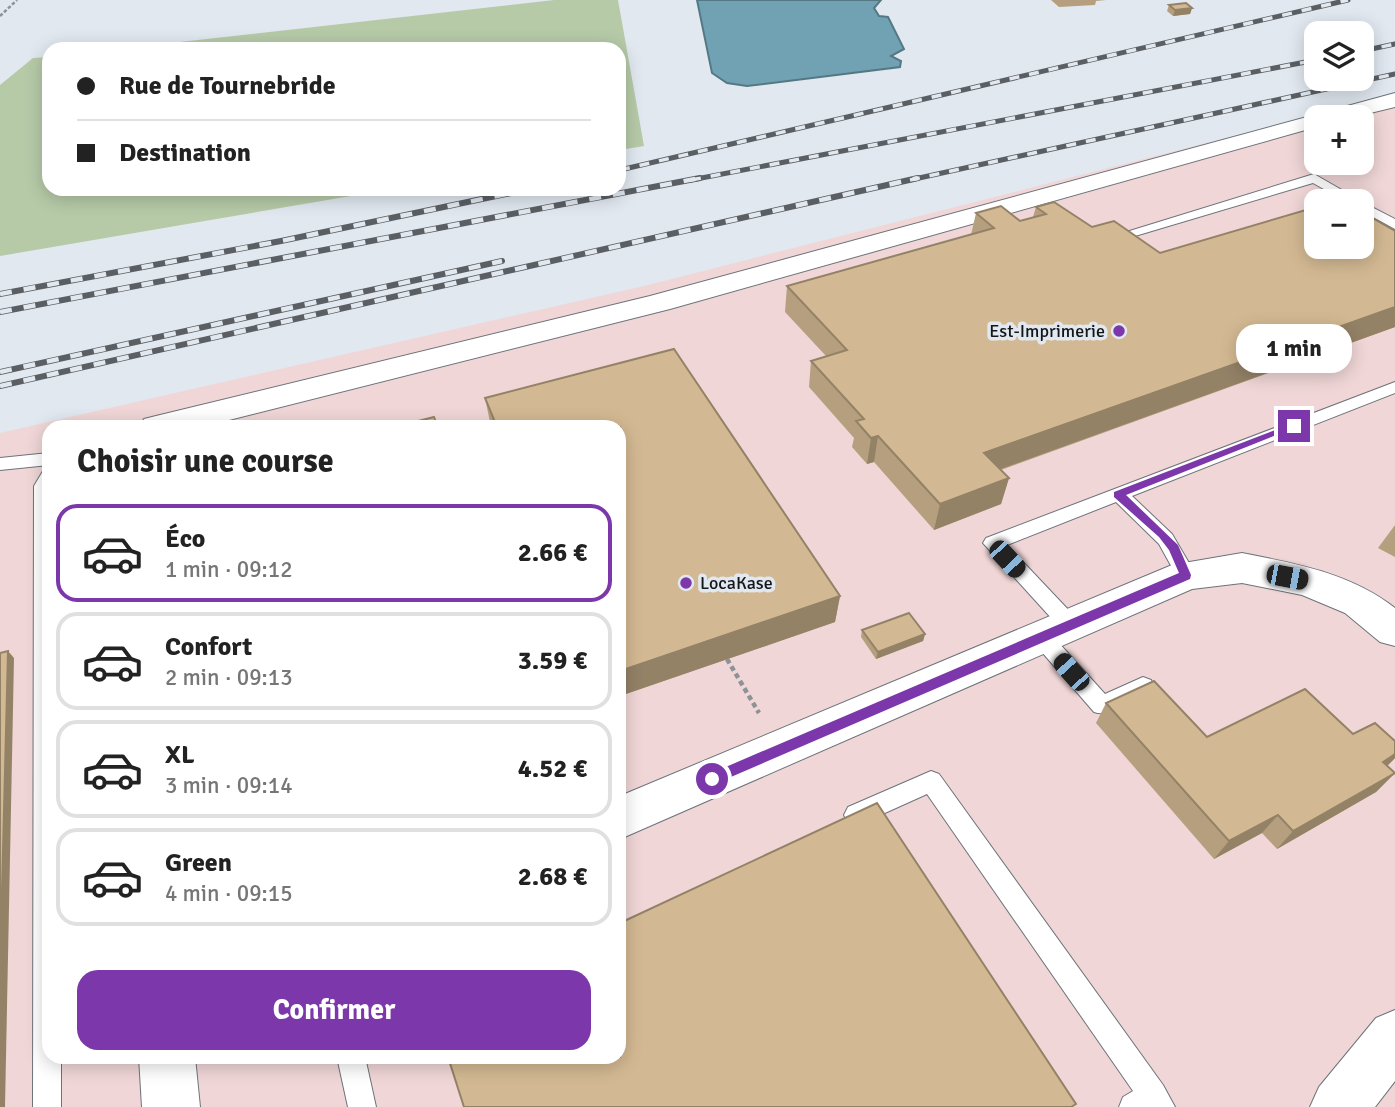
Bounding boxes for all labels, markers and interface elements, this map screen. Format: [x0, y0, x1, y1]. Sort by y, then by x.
map controls [1304, 21, 1374, 259]
button: layers [1304, 21, 1374, 91]
text: Rue de Tournebride [119, 70, 336, 102]
button: + [1304, 105, 1374, 175]
text: Destination [119, 137, 251, 169]
button: − [1304, 189, 1374, 259]
place label: Est-Imprimerie [989, 320, 1105, 342]
marker: Est-Imprimerie [1111, 323, 1127, 339]
callout: 1 min [1236, 324, 1352, 374]
text: 1 min [1266, 334, 1322, 363]
route end [1278, 410, 1310, 442]
text: Choisir une course [77, 442, 334, 481]
icon: car [81, 522, 144, 585]
text: Éco [165, 523, 205, 555]
car [985, 536, 1030, 582]
text: 2.66 € [518, 537, 587, 569]
text: 1 min · 09:12 [165, 555, 293, 584]
car [1265, 563, 1310, 591]
place label: LocaKase [700, 572, 773, 594]
marker: LocaKase [678, 575, 694, 591]
icon: car [81, 630, 144, 693]
text: Confort [165, 631, 252, 663]
text: 3.59 € [518, 645, 587, 677]
car [1050, 649, 1093, 695]
text: 2 min · 09:13 [165, 663, 293, 692]
icon: car [81, 738, 144, 801]
text: XL [165, 739, 195, 771]
text: 4.52 € [518, 753, 587, 785]
route start [696, 763, 728, 795]
text: 3 min · 09:14 [165, 771, 293, 800]
icon: car [81, 846, 144, 909]
text: Green [165, 847, 232, 879]
text: 2.68 € [518, 861, 587, 893]
text: 4 min · 09:15 [165, 879, 293, 908]
button: Confirmer [77, 970, 591, 1050]

